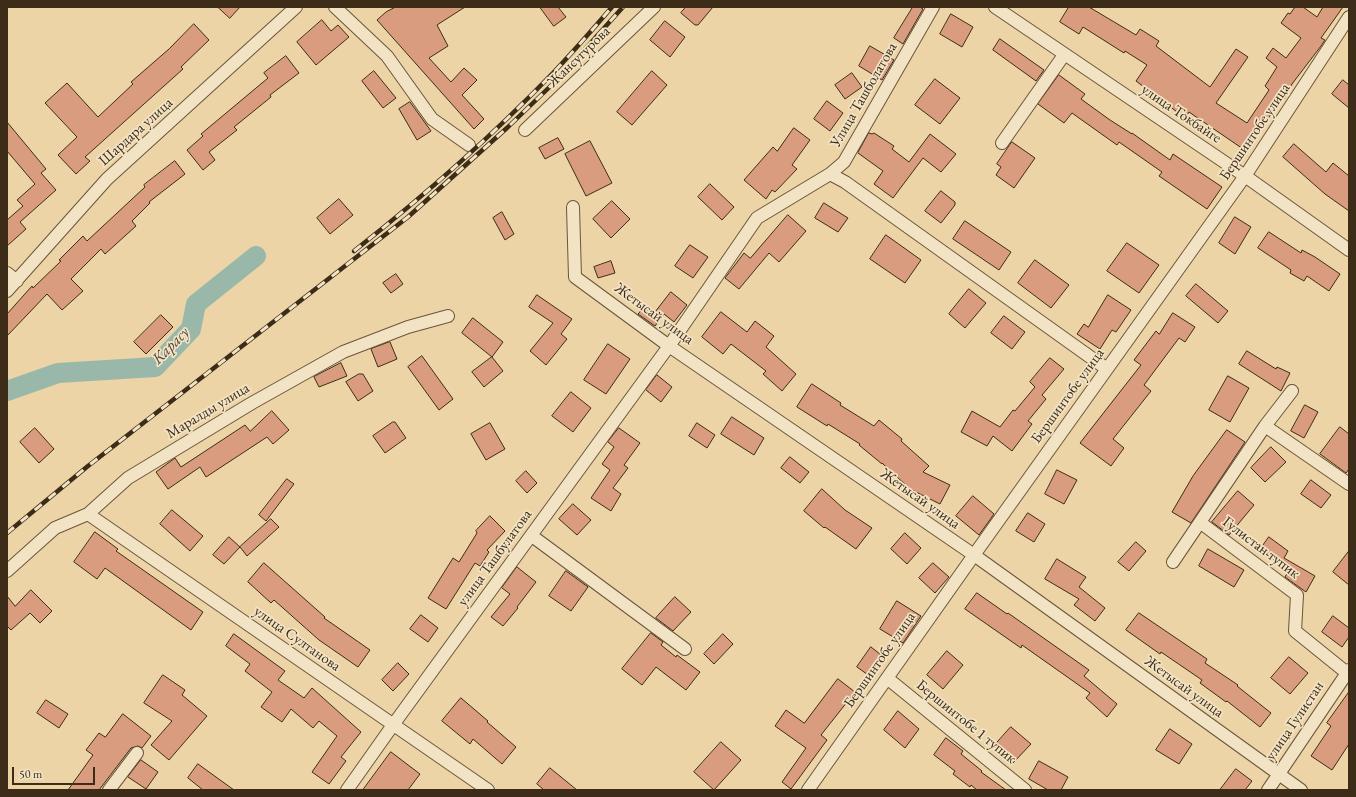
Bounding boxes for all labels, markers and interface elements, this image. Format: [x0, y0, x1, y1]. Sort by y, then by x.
street label: Жансугурова [544, 23, 614, 91]
street label: Улица Ташболатова [827, 39, 901, 151]
street label: Бершинтобе улица [1216, 80, 1294, 184]
street label: улица Токбайге [1137, 81, 1225, 147]
street label: Шардара улица [95, 94, 177, 170]
street label: Жетысай улица [611, 279, 697, 349]
water label: Карасу [148, 323, 194, 369]
street label: Бершинтобе улица [1027, 345, 1109, 447]
street label: Маралды улица [163, 379, 253, 443]
street label: Жетысай улица [877, 465, 963, 533]
street label: улица Ташбулатова [454, 506, 536, 610]
street label: Гулистан тупик [1219, 513, 1303, 583]
street label: улица Султанова [250, 602, 344, 676]
street label: Бершинтобе улица [840, 609, 920, 711]
street label: Жетысай улица [1141, 652, 1227, 722]
street label: Бершинтобе 1 тупик [912, 676, 1020, 768]
street label: улица Гулистан [1262, 678, 1328, 764]
scale bar [14, 759, 97, 785]
text: 50 m [19, 766, 42, 782]

